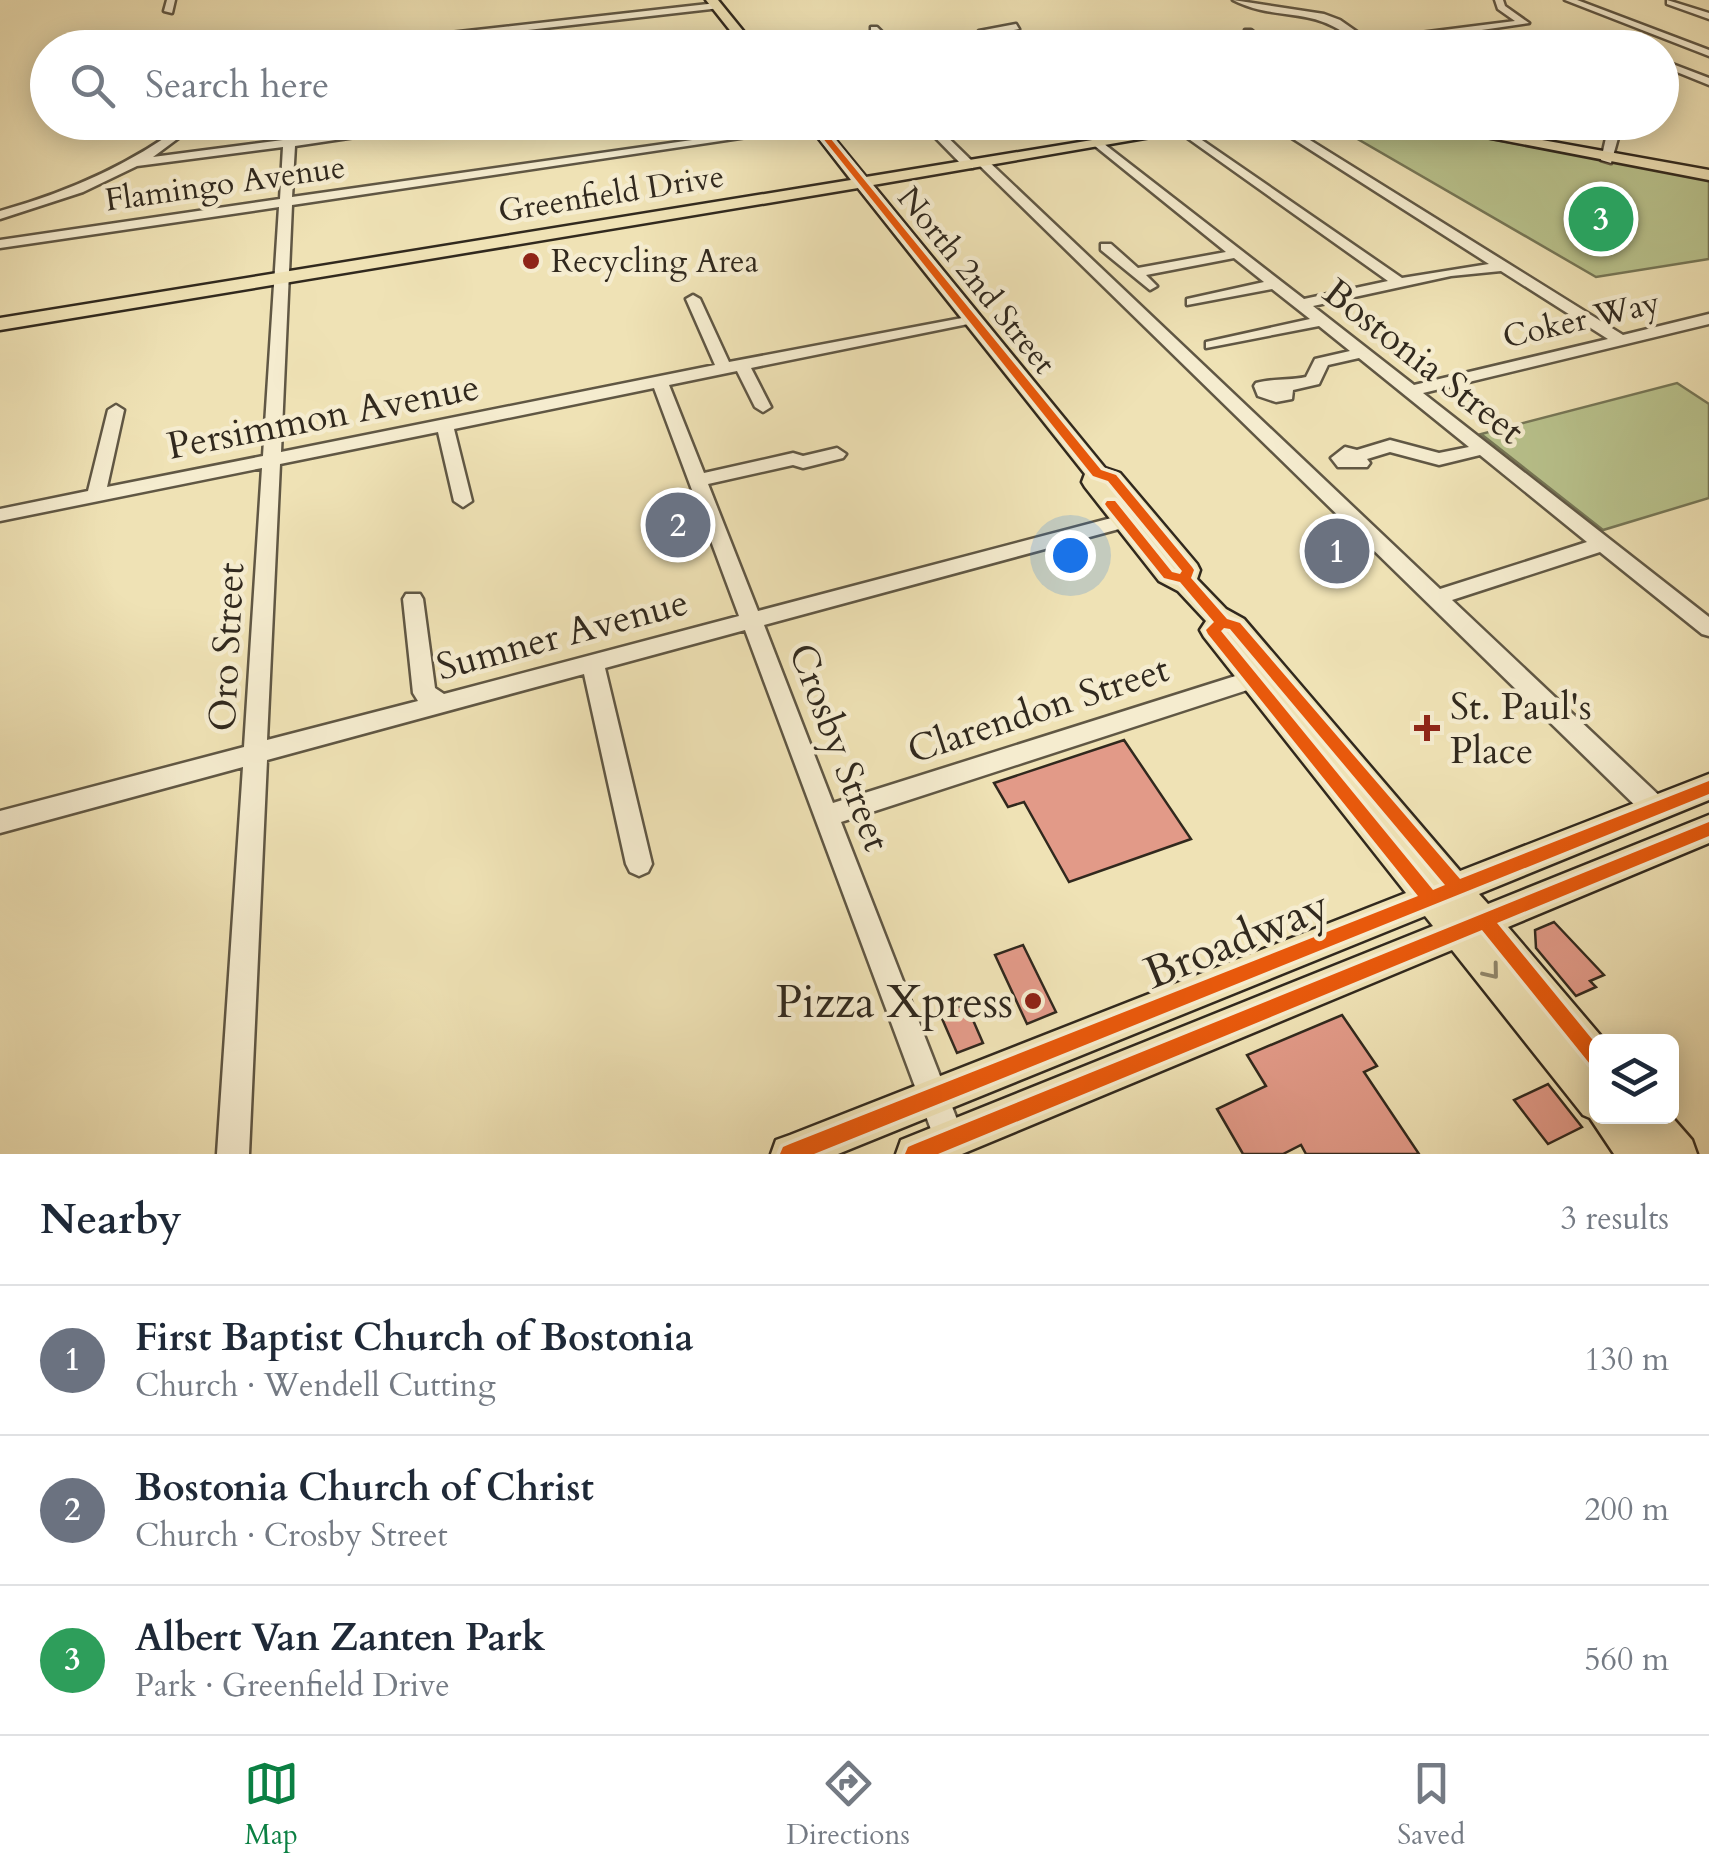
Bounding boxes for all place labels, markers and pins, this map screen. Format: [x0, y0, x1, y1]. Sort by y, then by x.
pin: 3 [1568, 182, 1634, 256]
place label: Recycling Area [551, 240, 759, 284]
marker: Recycling Area [520, 250, 542, 272]
pin: 2 [646, 488, 710, 562]
pin: 1 [1304, 514, 1370, 588]
place label: St. Paul's Place [1450, 681, 1592, 777]
marker: St. Paul's Place [1414, 715, 1440, 741]
place label: Pizza Xpress [776, 972, 1013, 1033]
marker: Pizza Xpress [1022, 990, 1044, 1012]

